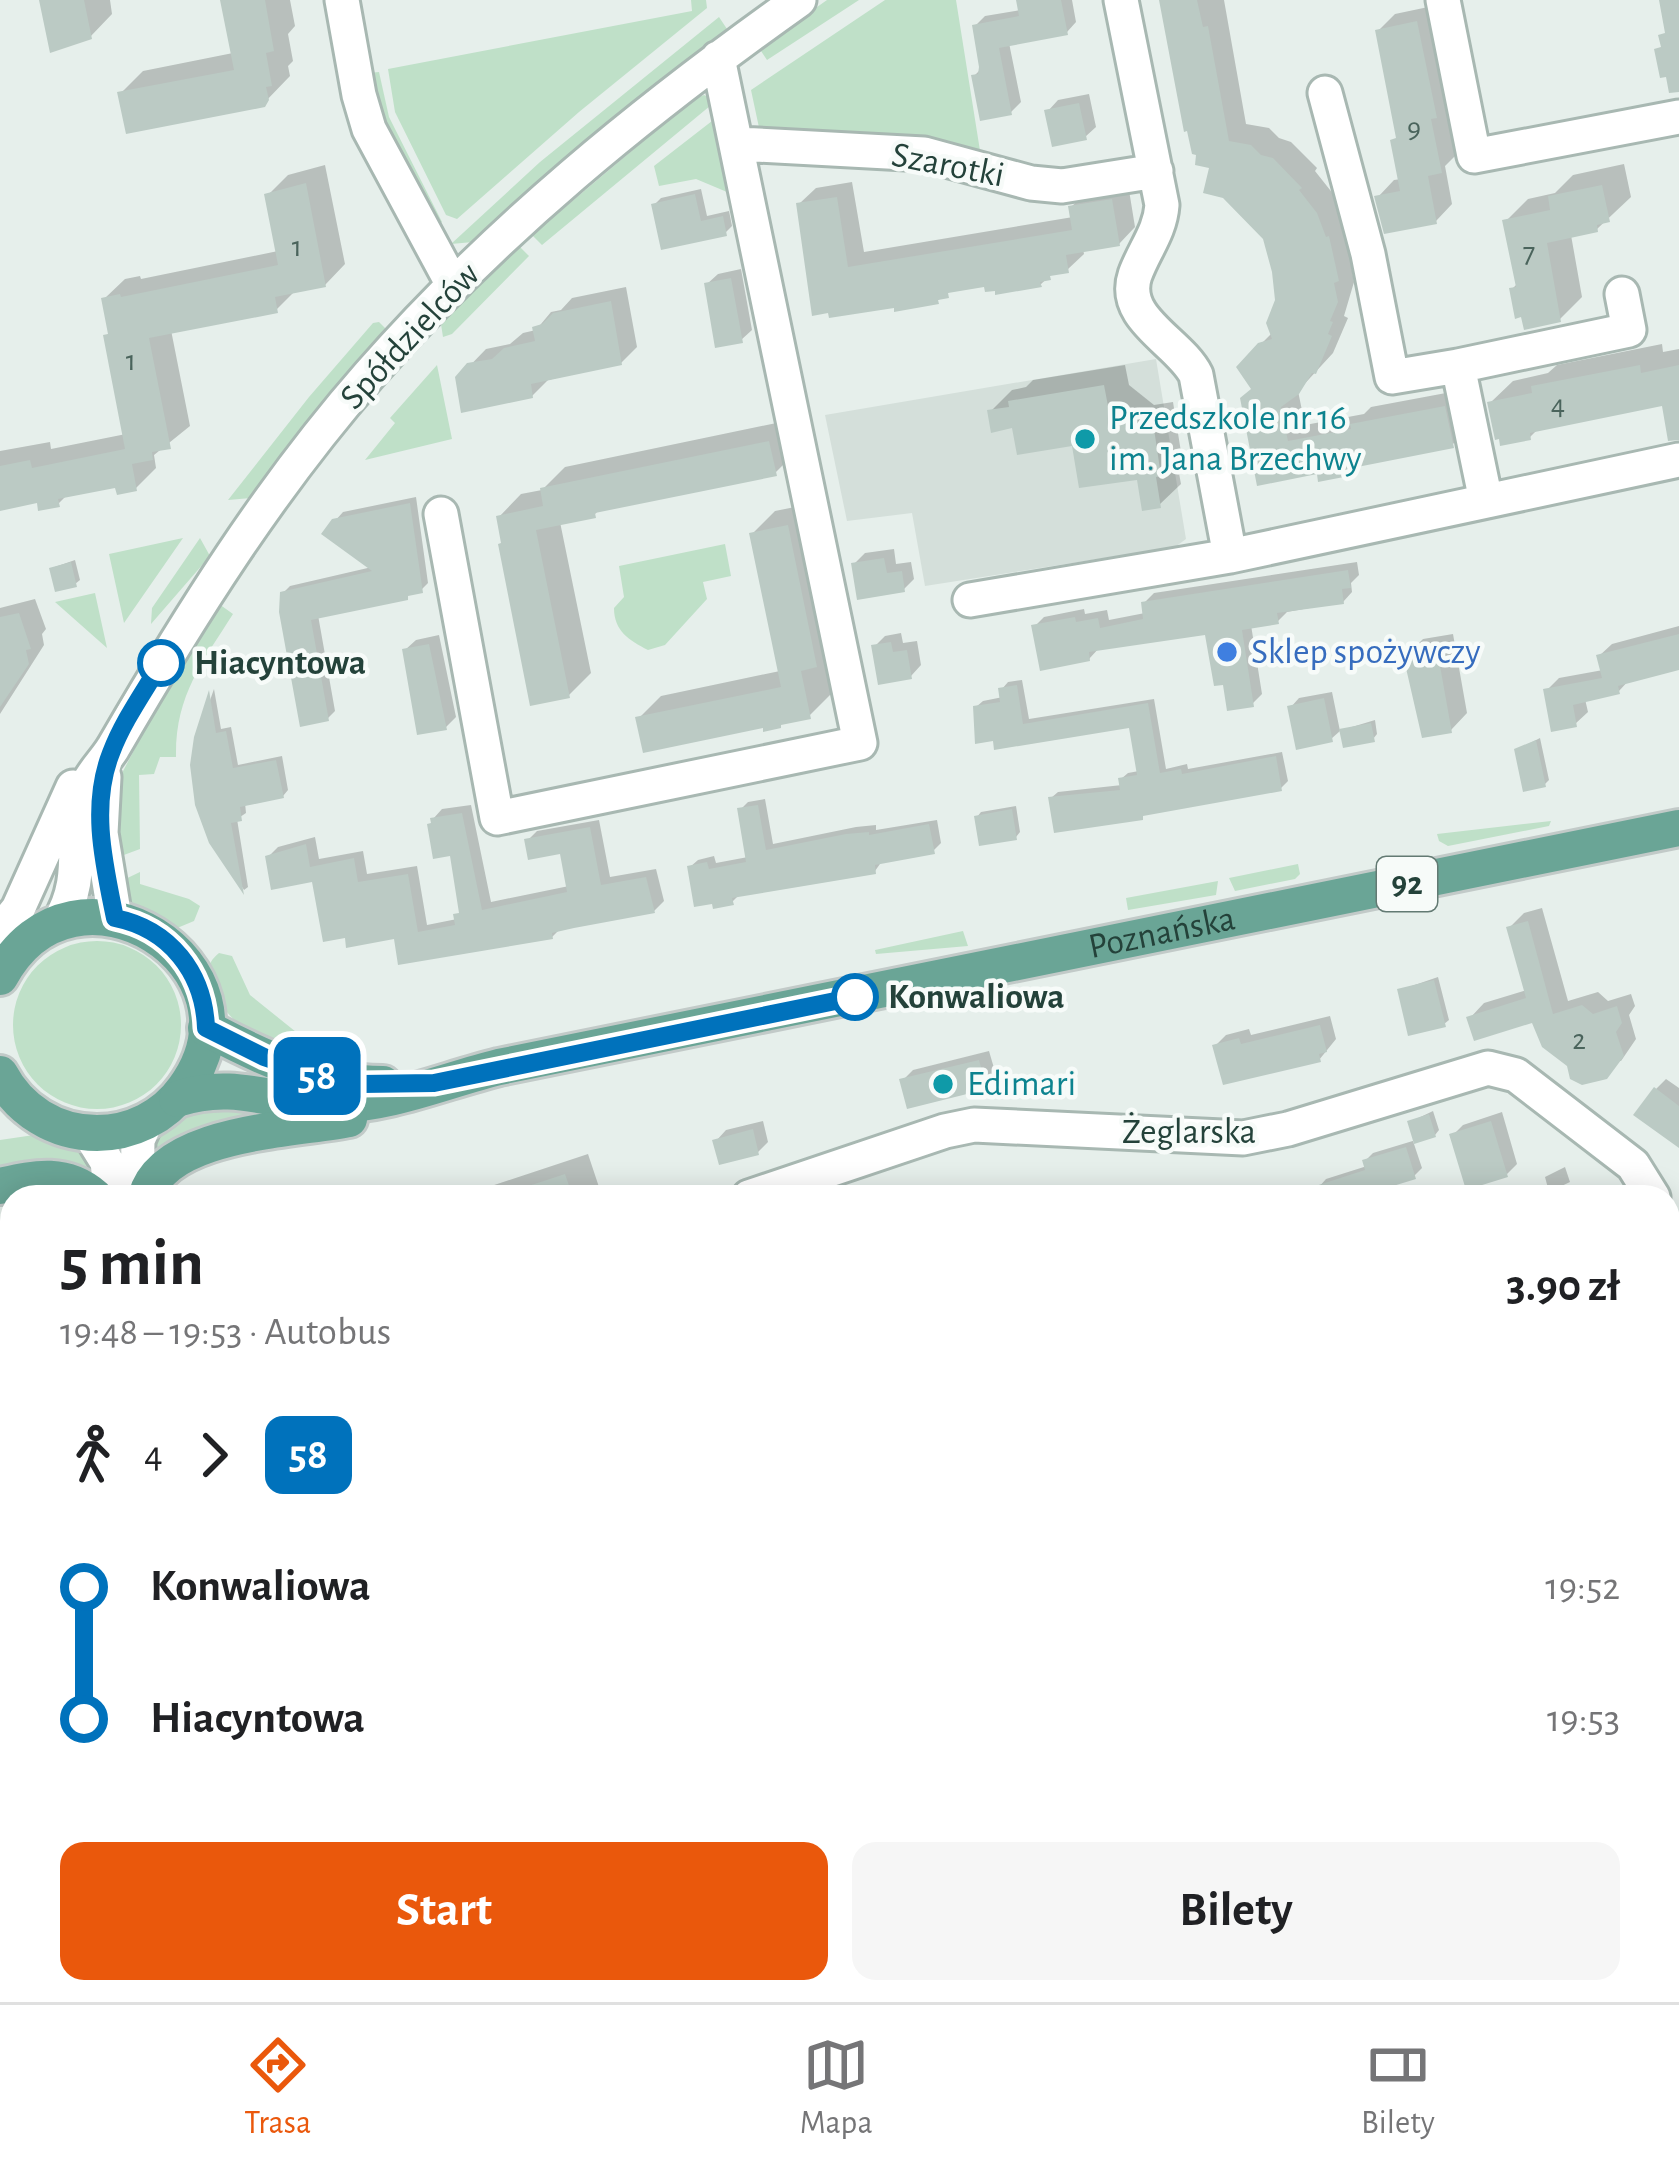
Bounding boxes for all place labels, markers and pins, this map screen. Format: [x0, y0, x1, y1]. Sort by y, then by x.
place label: Przedszkole nr 16 im. Jana Brzechwy [1109, 400, 1362, 477]
marker: Przedszkole nr 16 im. Jana Brzechwy [1072, 426, 1098, 452]
place label: Sklep spożywczy [1251, 634, 1481, 670]
marker: Sklep spożywczy [1214, 639, 1240, 665]
marker: Hiacyntowa [139, 641, 183, 685]
place label: Hiacyntowa [194, 645, 366, 681]
marker: Konwaliowa [833, 975, 877, 1019]
place label: Konwaliowa [888, 979, 1064, 1015]
place label: Edimari [967, 1066, 1076, 1102]
marker: Edimari [930, 1071, 956, 1097]

